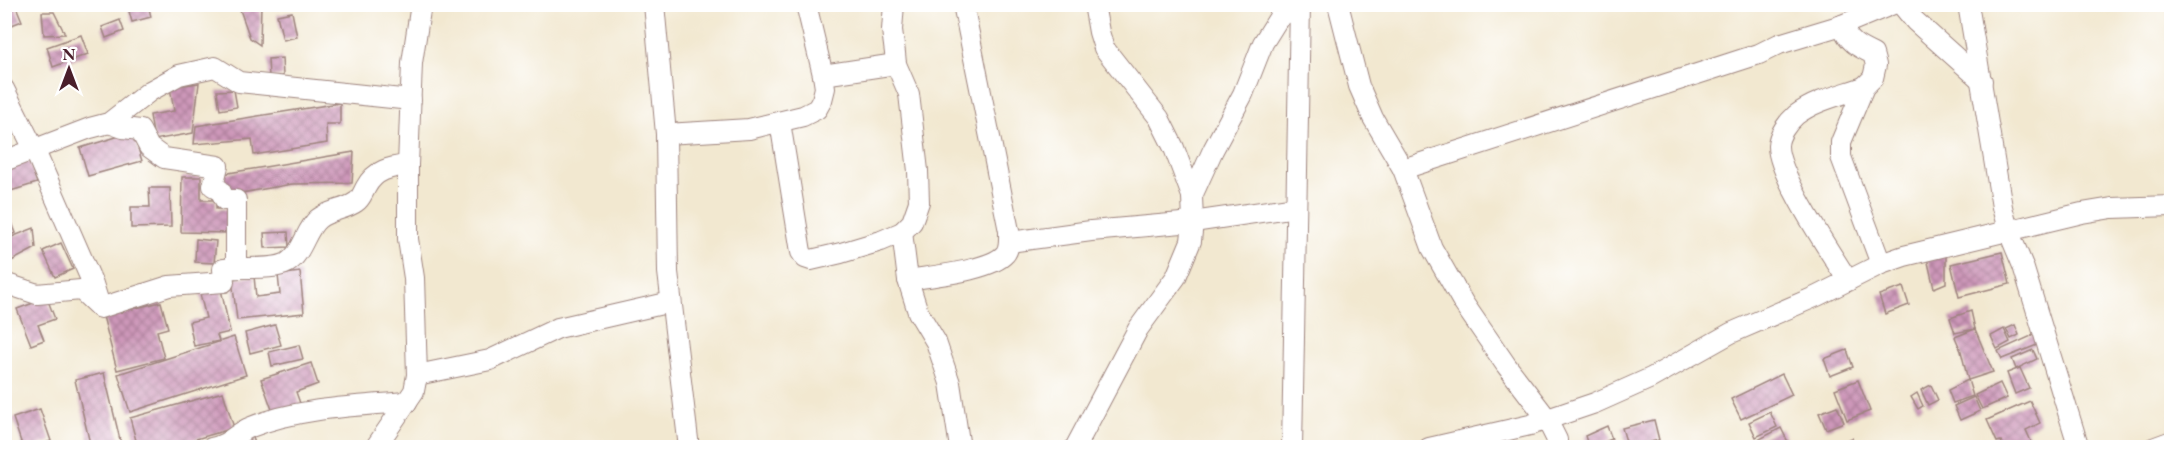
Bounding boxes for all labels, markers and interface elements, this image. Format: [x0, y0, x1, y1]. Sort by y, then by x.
north arrow [39, 39, 99, 99]
text: N [63, 44, 76, 65]

